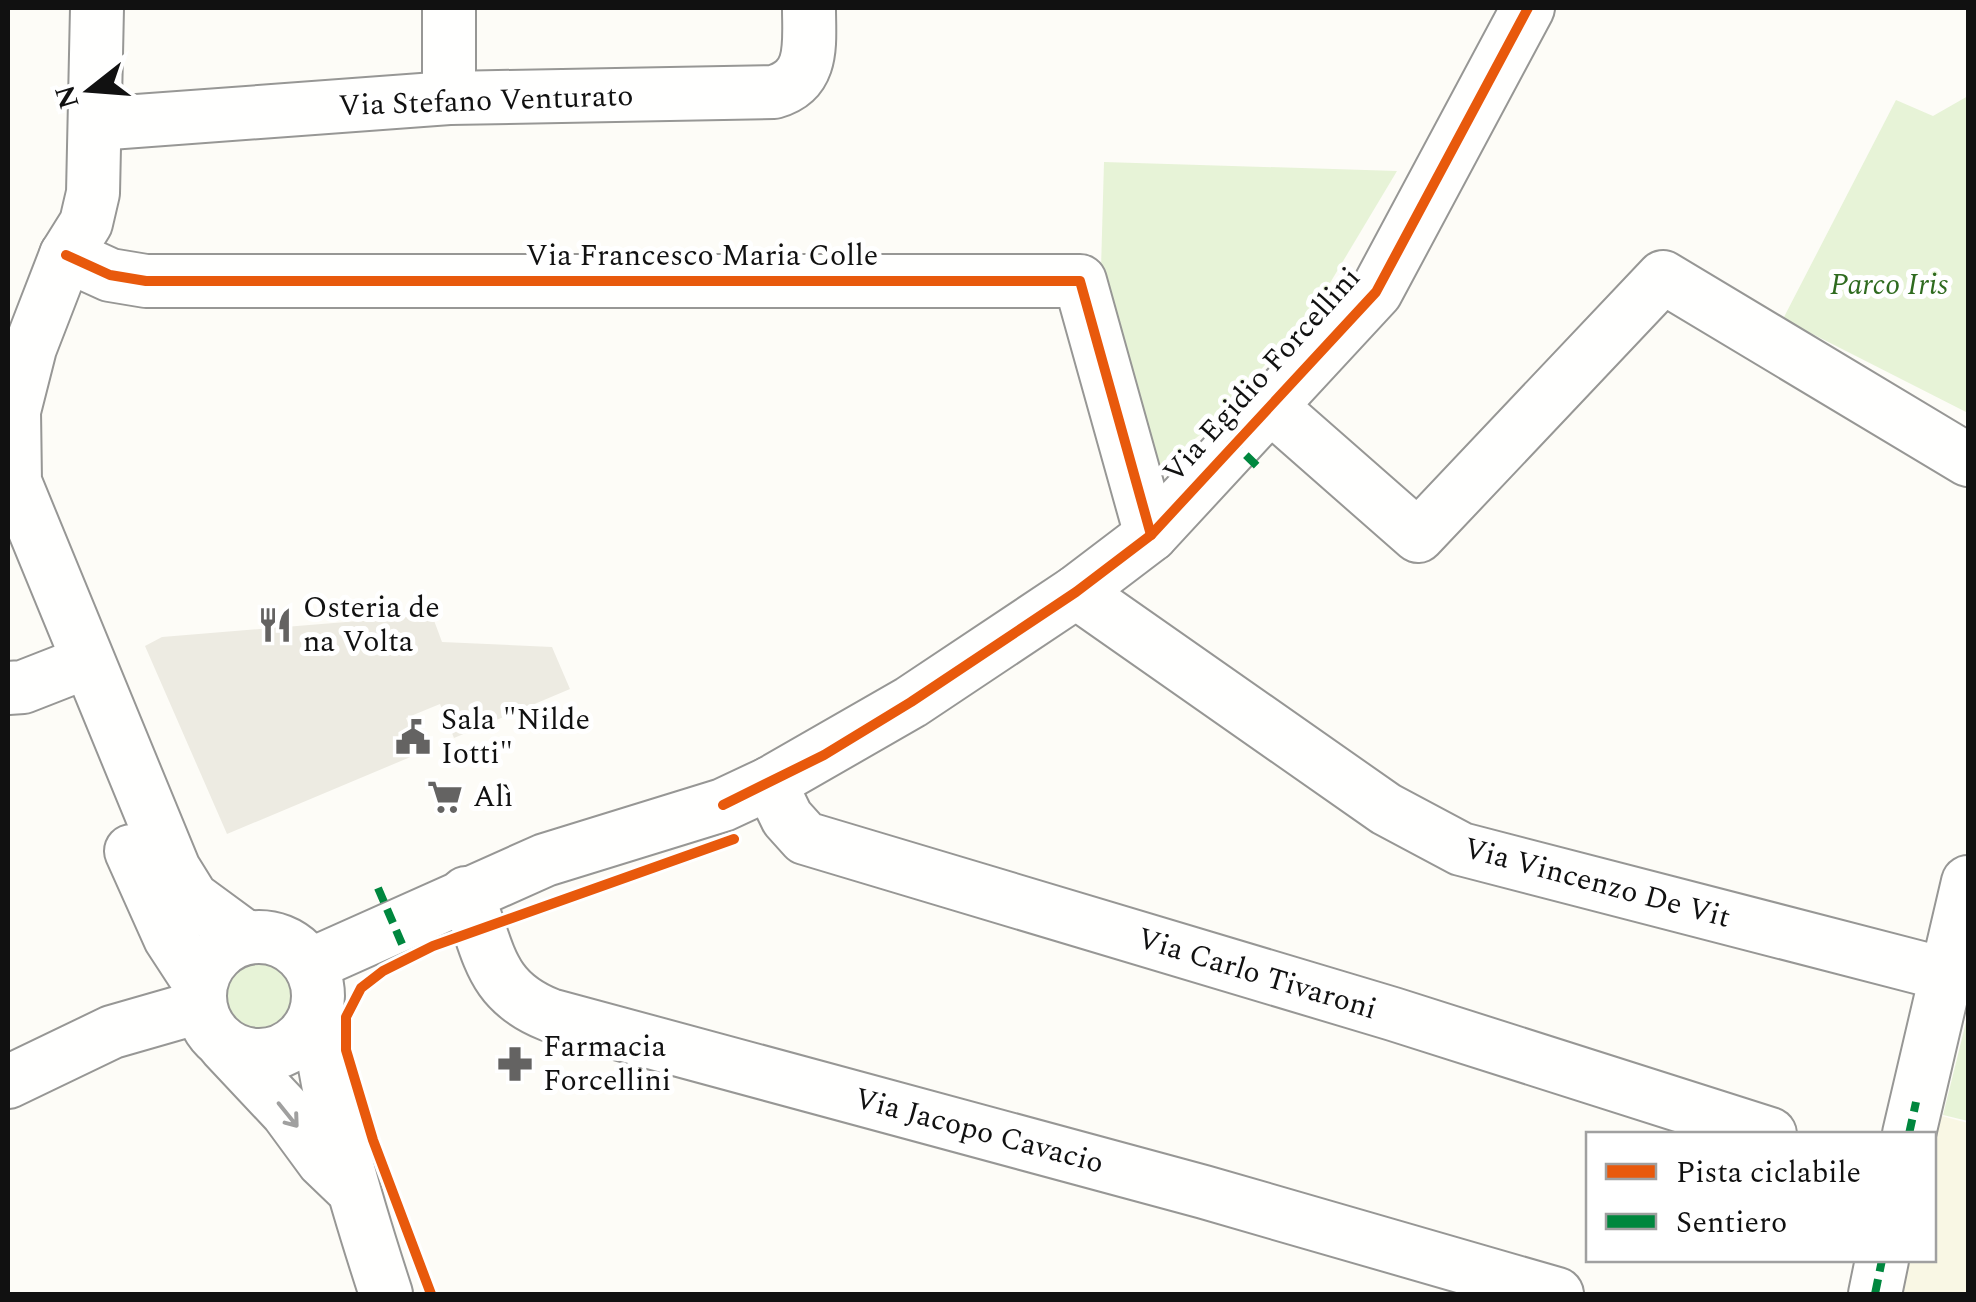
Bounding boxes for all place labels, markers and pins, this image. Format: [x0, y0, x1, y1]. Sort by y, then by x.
place label: Osteria de na Volta [303, 585, 440, 665]
restaurant icon: Osteria de na Volta [256, 606, 294, 644]
place label: Sala "Nilde Iotti" [441, 697, 590, 777]
public building icon: Sala "Nilde Iotti" [394, 718, 432, 756]
place label: Alì [473, 774, 513, 820]
supermarket icon: Alì [426, 778, 464, 816]
place label: Farmacia Forcellini [543, 1024, 671, 1104]
pharmacy icon: Farmacia Forcellini [496, 1045, 534, 1083]

